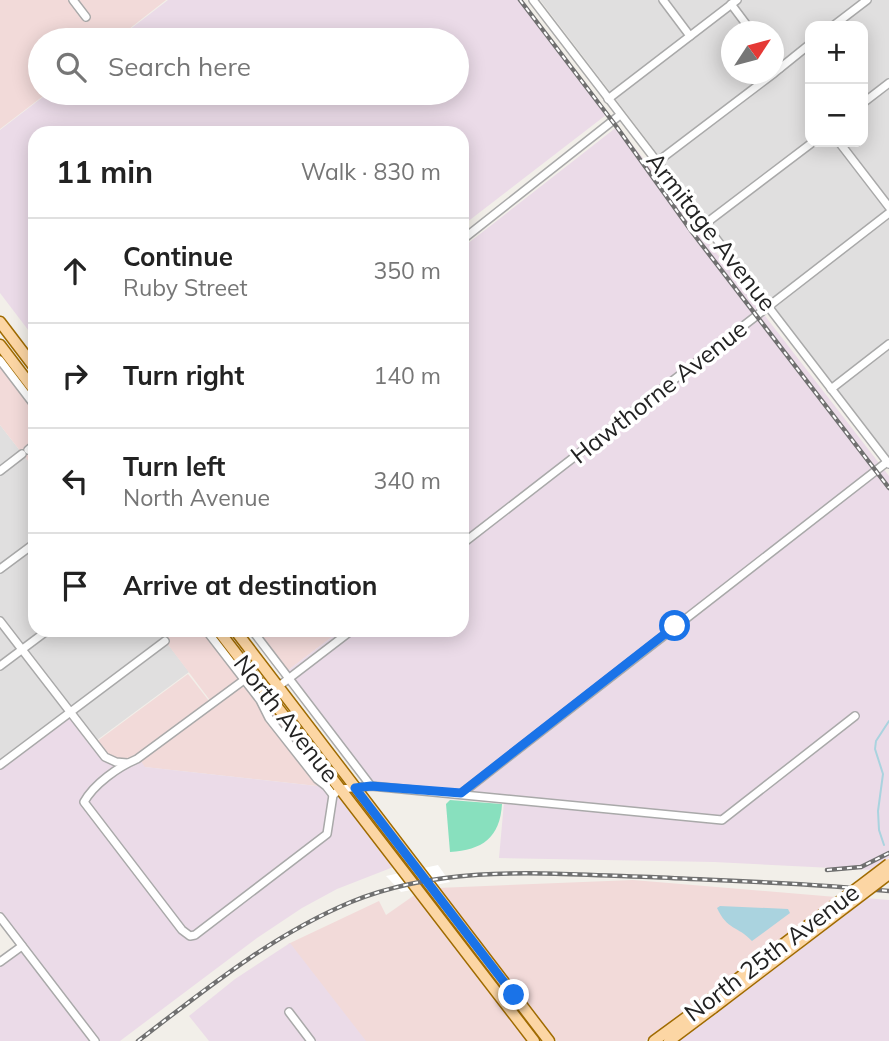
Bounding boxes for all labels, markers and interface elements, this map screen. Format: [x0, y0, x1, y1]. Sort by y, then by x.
north arrow [721, 21, 784, 84]
map controls [805, 21, 868, 147]
button: + [805, 21, 868, 84]
search box [28, 28, 469, 105]
icon: search [52, 48, 90, 86]
text: Search here [108, 50, 251, 83]
button: − [805, 84, 868, 147]
street label: Armitage Avenue [640, 146, 783, 317]
text: 11 min [56, 153, 153, 191]
text: Walk · 830 m [301, 157, 441, 186]
text: Continue [123, 240, 233, 273]
icon: ahead [56, 252, 94, 290]
text: 350 m [373, 256, 441, 285]
text: Ruby Street [123, 273, 248, 302]
street label: Hawthorne Avenue [564, 313, 753, 469]
icon: right [56, 357, 94, 395]
text: Turn right [123, 359, 244, 392]
text: 140 m [373, 361, 441, 390]
text: Turn left [123, 450, 225, 483]
icon: left [56, 462, 94, 500]
text: 340 m [373, 466, 441, 495]
text: North Avenue [123, 483, 270, 512]
icon: arrive [56, 567, 94, 605]
text: Arrive at destination [123, 569, 378, 602]
route start [659, 610, 690, 641]
street label: North Avenue [228, 649, 346, 788]
street label: North 25th Avenue [678, 877, 865, 1028]
route end [498, 979, 529, 1010]

